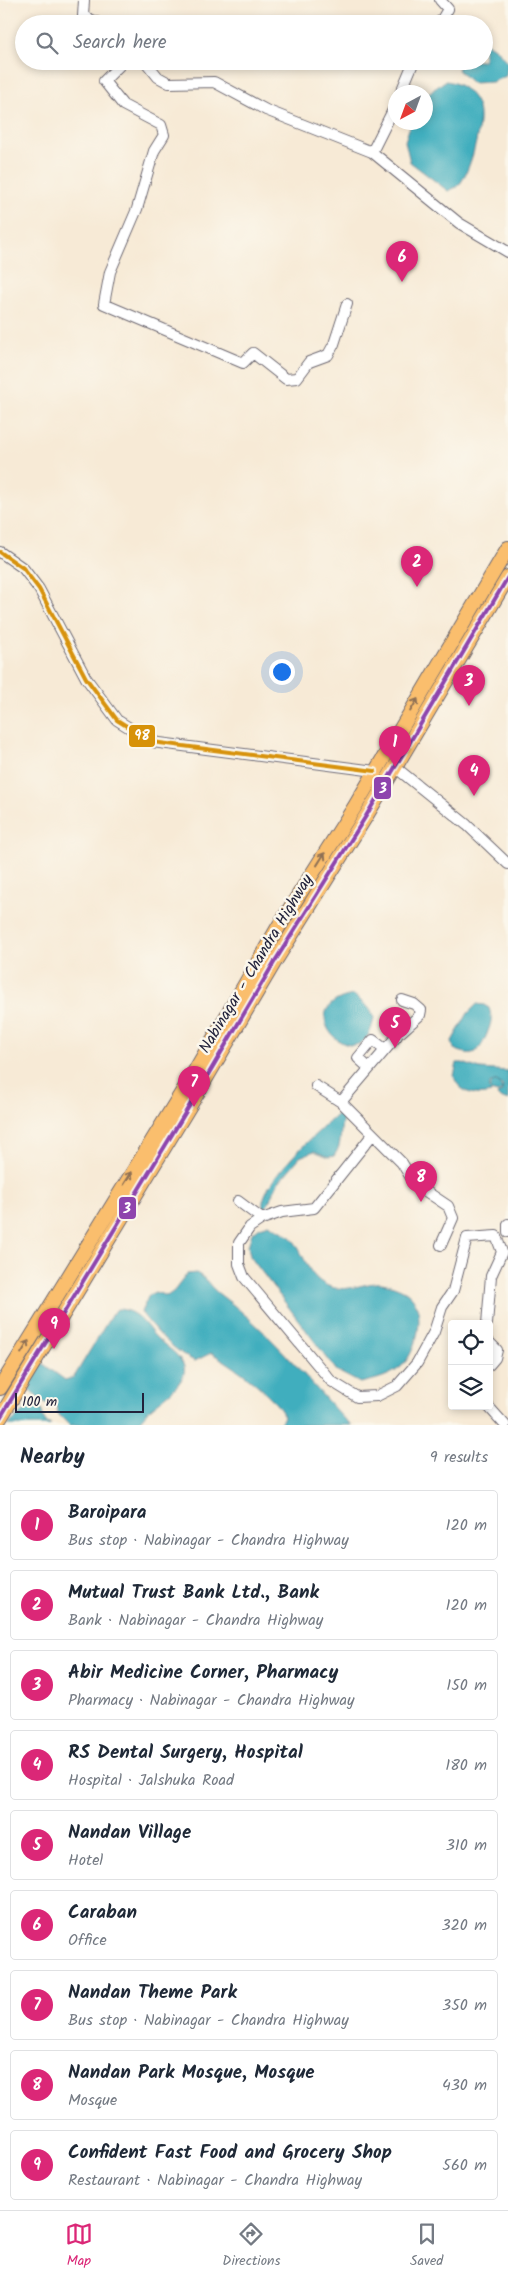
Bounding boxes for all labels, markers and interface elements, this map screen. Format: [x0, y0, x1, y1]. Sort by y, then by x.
search box [15, 15, 493, 70]
text: Search here [73, 28, 167, 58]
icon: search [33, 29, 61, 57]
north arrow [388, 85, 433, 130]
pin: 6 [386, 241, 418, 282]
pin: 2 [401, 546, 433, 587]
your location [269, 659, 295, 685]
pin: 3 [453, 665, 485, 706]
one-way arrow [410, 699, 420, 713]
line badge: 98 [128, 724, 156, 748]
text: 98 [134, 725, 150, 747]
pin: 1 [379, 726, 411, 767]
pin: 4 [458, 755, 490, 796]
line badge: 3 [373, 776, 392, 800]
text: 3 [378, 778, 387, 800]
one-way arrow [316, 853, 326, 867]
street label: Nabinagar - Chandra Highway [193, 869, 320, 1058]
pin: 5 [379, 1007, 411, 1048]
pin: 7 [178, 1066, 210, 1107]
pin: 8 [405, 1161, 437, 1202]
one-way arrow [124, 1172, 134, 1186]
line badge: 3 [118, 1196, 137, 1220]
text: 3 [122, 1198, 131, 1220]
pin: 9 [38, 1308, 70, 1349]
map controls [448, 1320, 493, 1410]
button: locate [448, 1320, 493, 1365]
one-way arrow [21, 1340, 31, 1354]
button: layers [448, 1365, 493, 1410]
scale bar [15, 1390, 144, 1413]
text: 100 m [22, 1391, 57, 1413]
text: Nearby [20, 1441, 85, 1474]
text: 9 results [430, 1445, 488, 1470]
text: Baroipara [68, 1498, 147, 1528]
text: 1 [35, 1513, 39, 1538]
text: 120 m [446, 1513, 487, 1538]
text: Bus stop · Nabinagar - Chandra Highway [68, 1528, 349, 1553]
text: Mutual Trust Bank Ltd., Bank [68, 1578, 319, 1608]
text: 2 [32, 1593, 42, 1618]
text: 120 m [446, 1593, 487, 1618]
text: Bank · Nabinagar - Chandra Highway [68, 1608, 323, 1633]
text: Abir Medicine Corner, Pharmacy [68, 1658, 338, 1688]
text: 3 [33, 1673, 41, 1698]
text: 150 m [446, 1673, 487, 1698]
text: Pharmacy · Nabinagar - Chandra Highway [68, 1688, 355, 1713]
text: RS Dental Surgery, Hospital [68, 1738, 303, 1768]
text: 4 [33, 1753, 41, 1778]
text: 180 m [445, 1753, 487, 1778]
text: Hospital · Jalshuka Road [68, 1768, 234, 1793]
text: Nandan Village [68, 1818, 191, 1848]
text: 5 [33, 1833, 41, 1858]
text: 310 m [446, 1833, 487, 1858]
text: Hotel [68, 1848, 103, 1873]
text: Caraban [68, 1898, 137, 1928]
text: 6 [33, 1913, 41, 1938]
text: 320 m [441, 1913, 487, 1938]
text: Office [68, 1928, 107, 1953]
text: Nandan Theme Park [68, 1978, 237, 2008]
text: 7 [33, 1993, 41, 2018]
text: 350 m [442, 1993, 487, 2018]
text: Bus stop · Nabinagar - Chandra Highway [68, 2008, 349, 2033]
text: Nandan Park Mosque, Mosque [68, 2058, 315, 2088]
text: 8 [32, 2073, 42, 2098]
text: 430 m [442, 2073, 487, 2098]
text: Mosque [68, 2088, 117, 2113]
text: Confident Fast Food and Grocery Shop [68, 2138, 392, 2168]
text: 9 [33, 2153, 41, 2178]
text: 560 m [442, 2153, 487, 2178]
text: Restaurant · Nabinagar - Chandra Highway [68, 2168, 362, 2193]
tab: Map [65, 2220, 93, 2272]
tab: Directions [222, 2220, 280, 2272]
tab: Saved [410, 2220, 443, 2272]

